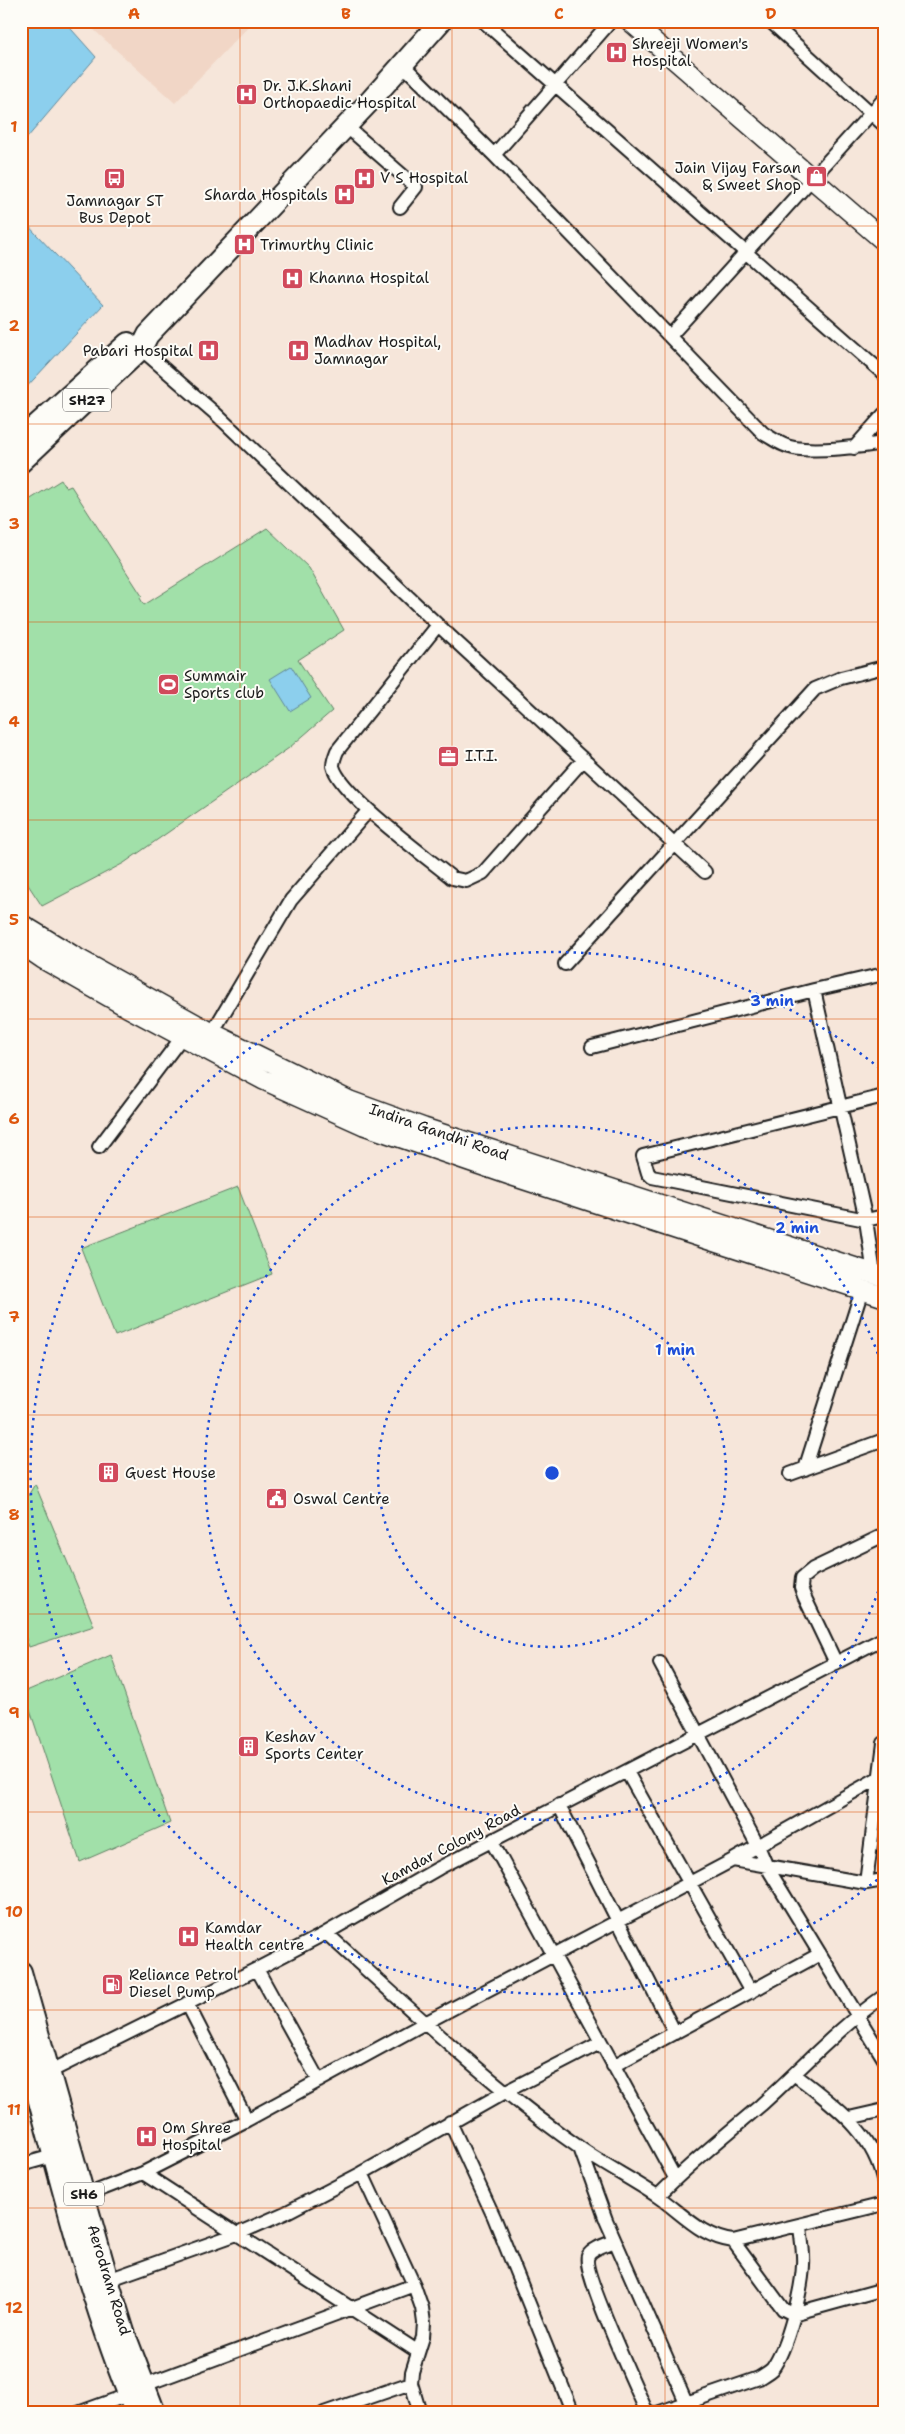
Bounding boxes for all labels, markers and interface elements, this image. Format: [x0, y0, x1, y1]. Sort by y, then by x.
text: A [128, 3, 140, 24]
text: B [341, 3, 351, 24]
text: C [554, 3, 564, 24]
text: D [765, 3, 777, 24]
place label: Shreeji Women's Hospital [632, 34, 748, 71]
hospital icon: Shreeji Women's Hospital [604, 41, 628, 65]
place label: Dr. J.K.Shani Orthopaedic Hospital [263, 76, 417, 113]
hospital icon: Dr. J.K.Shani Orthopaedic Hospital [235, 83, 259, 107]
text: 1 [10, 116, 18, 137]
place label: Jain Vijay Farsan & Sweet Shop [674, 158, 801, 195]
shop icon: Jain Vijay Farsan & Sweet Shop [805, 165, 829, 189]
bus stop icon: Jamnagar ST Bus Depot [103, 166, 127, 190]
hospital icon: V S Hospital [352, 166, 376, 190]
place label: V S Hospital [380, 168, 468, 188]
hospital icon: Sharda Hospitals [332, 183, 356, 207]
place label: Sharda Hospitals [204, 185, 328, 205]
place label: Jamnagar ST Bus Depot [66, 191, 164, 228]
hospital icon: Trimurthy Clinic [232, 233, 256, 257]
place label: Trimurthy Clinic [260, 235, 374, 255]
hospital icon: Khanna Hospital [281, 266, 305, 290]
place label: Khanna Hospital [309, 268, 429, 288]
text: 2 [8, 315, 20, 336]
place label: Madhav Hospital, Jamnagar [314, 332, 441, 369]
hospital icon: Pabari Hospital [197, 339, 221, 363]
hospital icon: Madhav Hospital, Jamnagar [286, 339, 310, 363]
place label: Pabari Hospital [83, 341, 193, 361]
road number: SH27 [63, 388, 111, 412]
text: 3 [8, 513, 20, 534]
place label: Summair Sports club [184, 666, 264, 703]
sports icon: Summair Sports club [156, 673, 180, 697]
text: 4 [8, 711, 20, 732]
office icon: I.T.I. [437, 744, 461, 768]
place label: I.T.I. [465, 746, 498, 766]
text: 5 [9, 909, 19, 930]
text: 3 min [750, 991, 794, 1011]
street label: Indira Gandhi Road [367, 1099, 512, 1165]
text: 6 [8, 1108, 20, 1129]
text: 2 min [775, 1218, 819, 1238]
text: 7 [8, 1306, 20, 1327]
text: 1 min [655, 1340, 695, 1360]
building icon: Guest House [97, 1461, 121, 1485]
place label: Guest House [125, 1463, 216, 1483]
centre of rings [543, 1464, 561, 1482]
public building icon: Oswal Centre [265, 1487, 289, 1511]
place label: Oswal Centre [293, 1489, 390, 1509]
text: 8 [8, 1504, 20, 1525]
text: 9 [8, 1702, 20, 1723]
place label: Keshav Sports Center [265, 1727, 364, 1764]
building icon: Keshav Sports Center [237, 1734, 261, 1758]
street label: Kamdar Colony Road [378, 1800, 524, 1890]
text: 10 [5, 1901, 23, 1922]
place label: Kamdar Health centre [205, 1918, 304, 1955]
hospital icon: Kamdar Health centre [177, 1925, 201, 1949]
place label: Reliance Petrol Diesel Pump [129, 1965, 238, 2002]
fuel station icon: Reliance Petrol Diesel Pump [101, 1972, 125, 1996]
text: 11 [7, 2099, 21, 2120]
place label: Om Shree Hospital [162, 2118, 231, 2155]
hospital icon: Om Shree Hospital [134, 2125, 158, 2149]
road number: SH6 [64, 2182, 104, 2206]
street label: Aerodram Road [83, 2222, 136, 2338]
text: 12 [5, 2297, 23, 2318]

